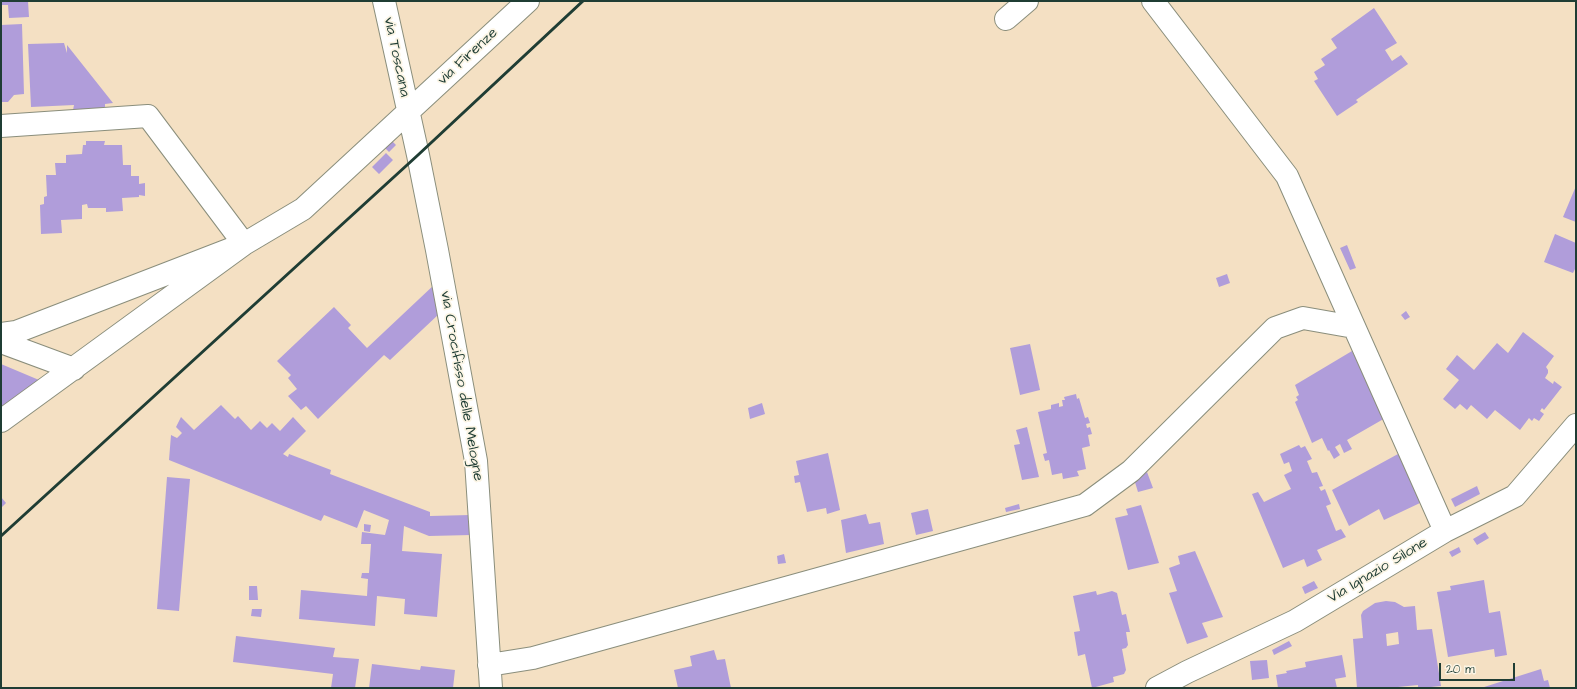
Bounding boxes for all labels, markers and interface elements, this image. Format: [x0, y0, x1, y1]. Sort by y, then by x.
street label: via Toscana [379, 15, 413, 99]
street label: via Firenze [434, 25, 502, 89]
street label: via Crocifisso delle Melogne [435, 290, 487, 482]
street label: Via Ignazio Silone [1325, 534, 1431, 608]
scale bar [1441, 655, 1517, 681]
text: 20 m [1446, 661, 1475, 678]

